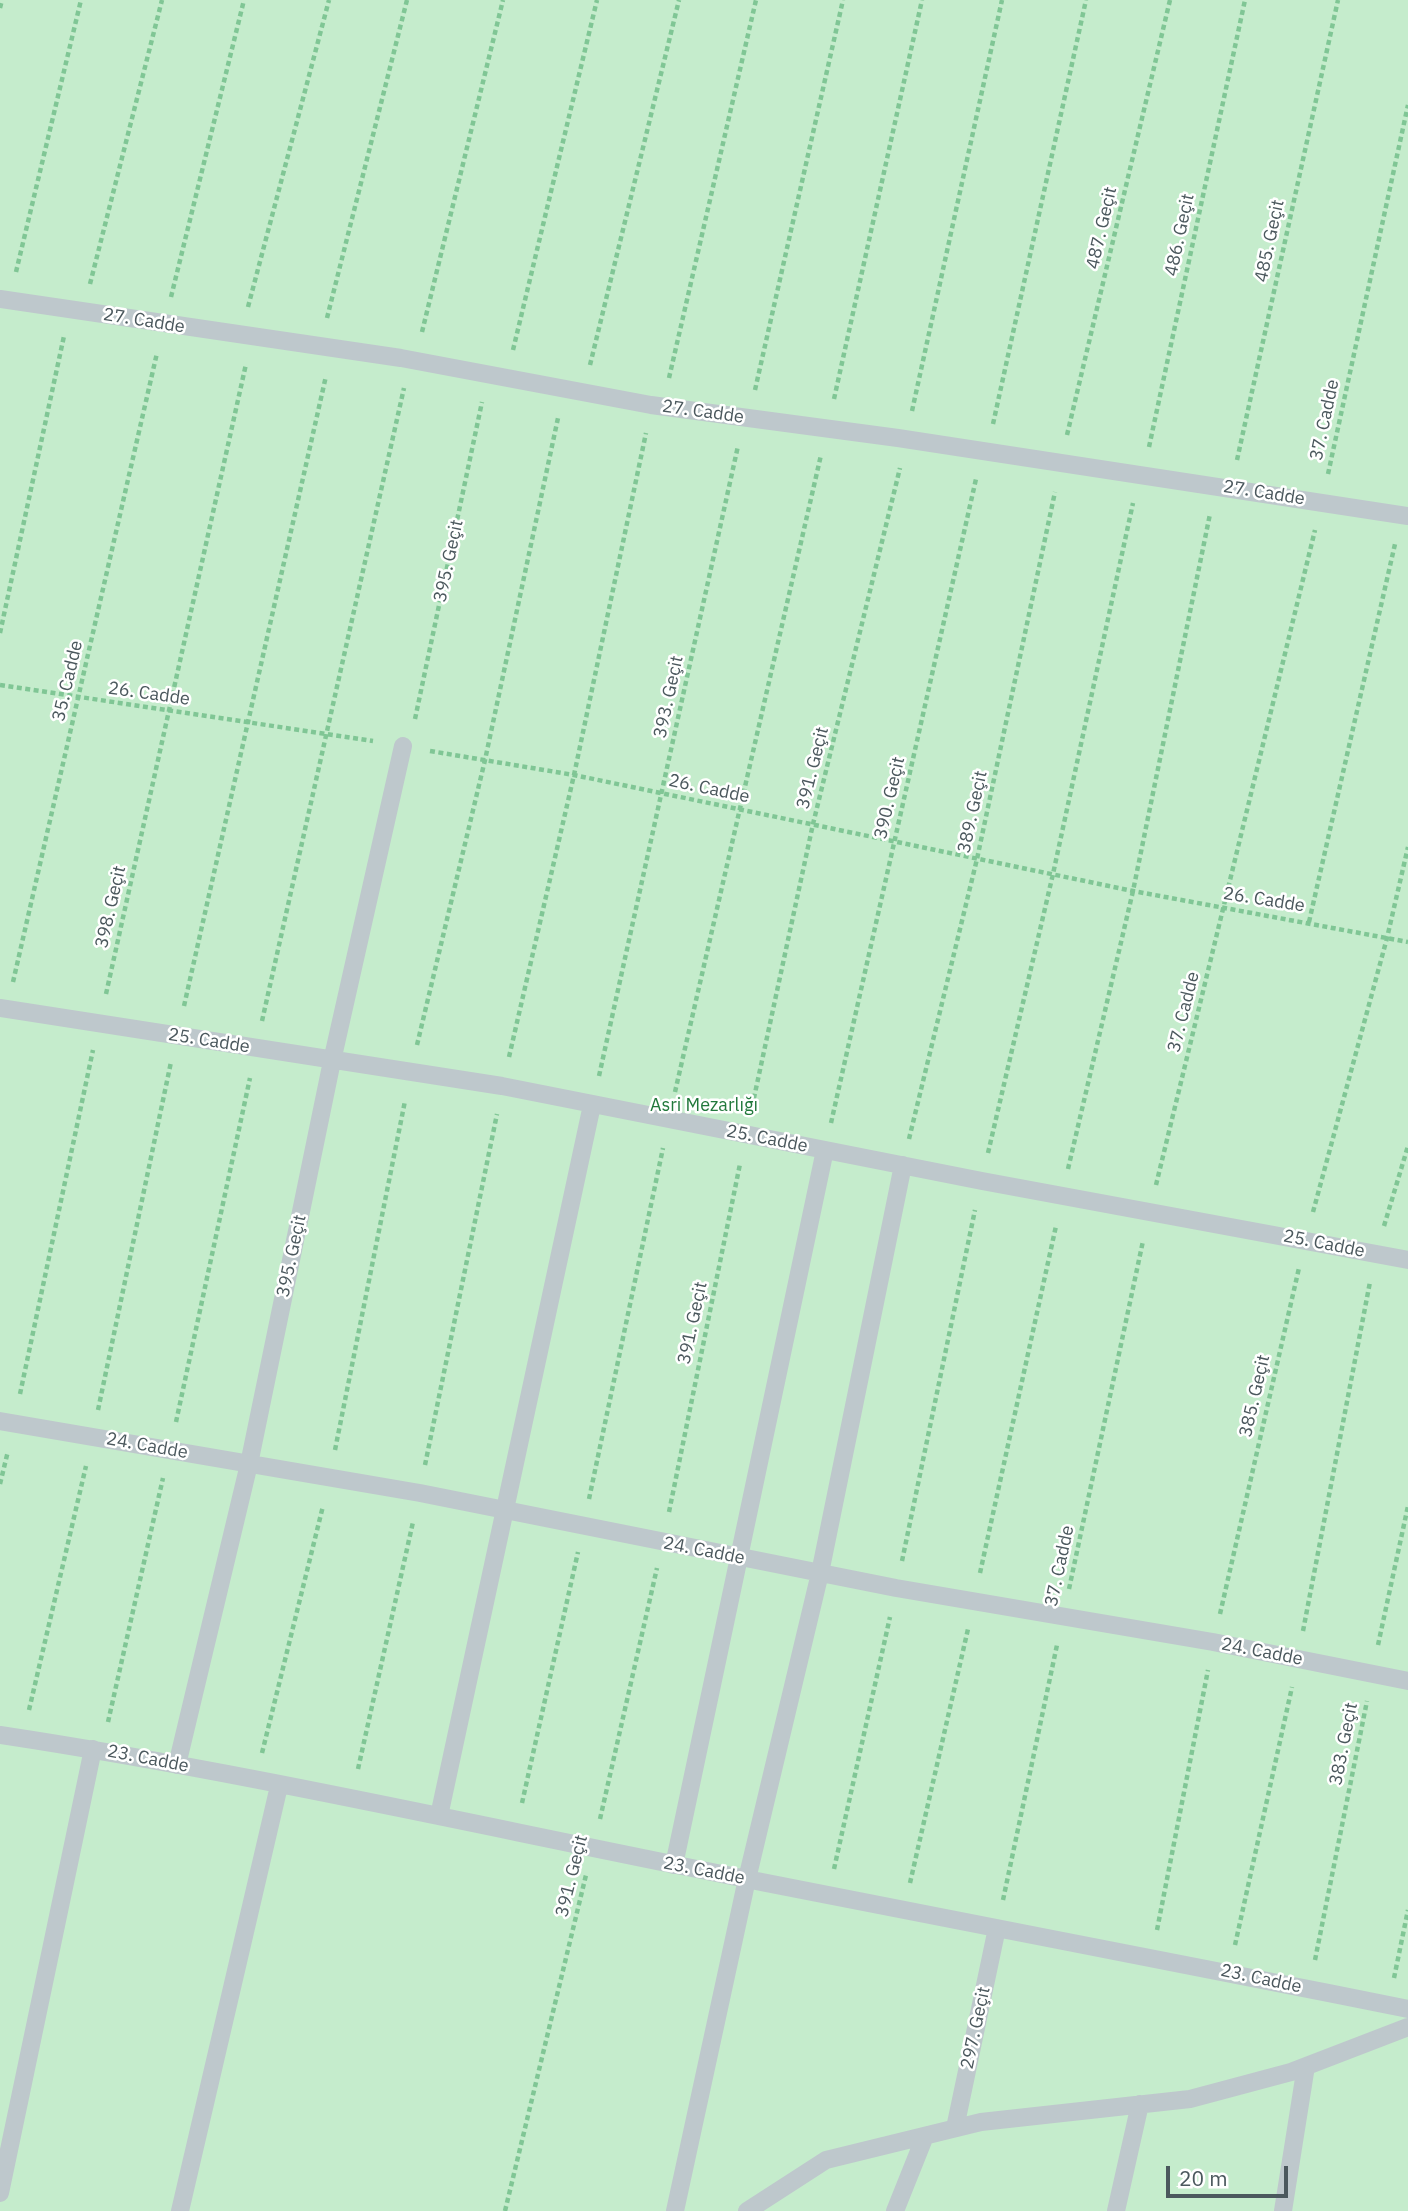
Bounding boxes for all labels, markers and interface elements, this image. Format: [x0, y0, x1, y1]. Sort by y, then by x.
street label: 487. Geçit [1082, 185, 1122, 271]
street label: 486. Geçit [1161, 192, 1199, 278]
street label: 485. Geçit [1251, 198, 1289, 284]
street label: 27. Cadde [102, 304, 186, 338]
street label: 37. Cadde [1306, 378, 1344, 462]
street label: 27. Cadde [661, 396, 745, 428]
street label: 27. Cadde [1222, 476, 1306, 510]
street label: 395. Geçit [430, 518, 468, 604]
street label: 35. Cadde [48, 638, 88, 724]
street label: 393. Geçit [650, 654, 688, 740]
street label: 26. Cadde [107, 678, 191, 710]
street label: 391. Geçit [792, 725, 834, 811]
street label: 390. Geçit [870, 755, 910, 841]
street label: 389. Geçit [954, 769, 992, 855]
street label: 26. Cadde [667, 770, 751, 808]
street label: 398. Geçit [91, 864, 131, 950]
street label: 26. Cadde [1222, 883, 1306, 917]
street label: 37. Cadde [1164, 969, 1204, 1055]
street label: 25. Cadde [167, 1024, 251, 1058]
park label: Asri Mezarlığı [650, 1095, 758, 1117]
street label: 25. Cadde [725, 1121, 809, 1157]
street label: 395. Geçit [273, 1213, 311, 1299]
street label: 25. Cadde [1282, 1226, 1366, 1262]
street label: 391. Geçit [674, 1280, 712, 1366]
street label: 385. Geçit [1235, 1353, 1275, 1439]
street label: 24. Cadde [105, 1428, 189, 1464]
street label: 37. Cadde [1041, 1524, 1079, 1608]
street label: 24. Cadde [662, 1533, 746, 1569]
street label: 24. Cadde [1220, 1634, 1304, 1670]
street label: 383. Geçit [1325, 1701, 1363, 1787]
street label: 23. Cadde [106, 1741, 190, 1777]
street label: 391. Geçit [551, 1833, 593, 1919]
street label: 23. Cadde [662, 1853, 746, 1889]
street label: 23. Cadde [1219, 1960, 1303, 1998]
street label: 297. Geçit [957, 1985, 995, 2071]
scale bar [1170, 2152, 1292, 2196]
text: 20 m [1179, 2164, 1228, 2192]

